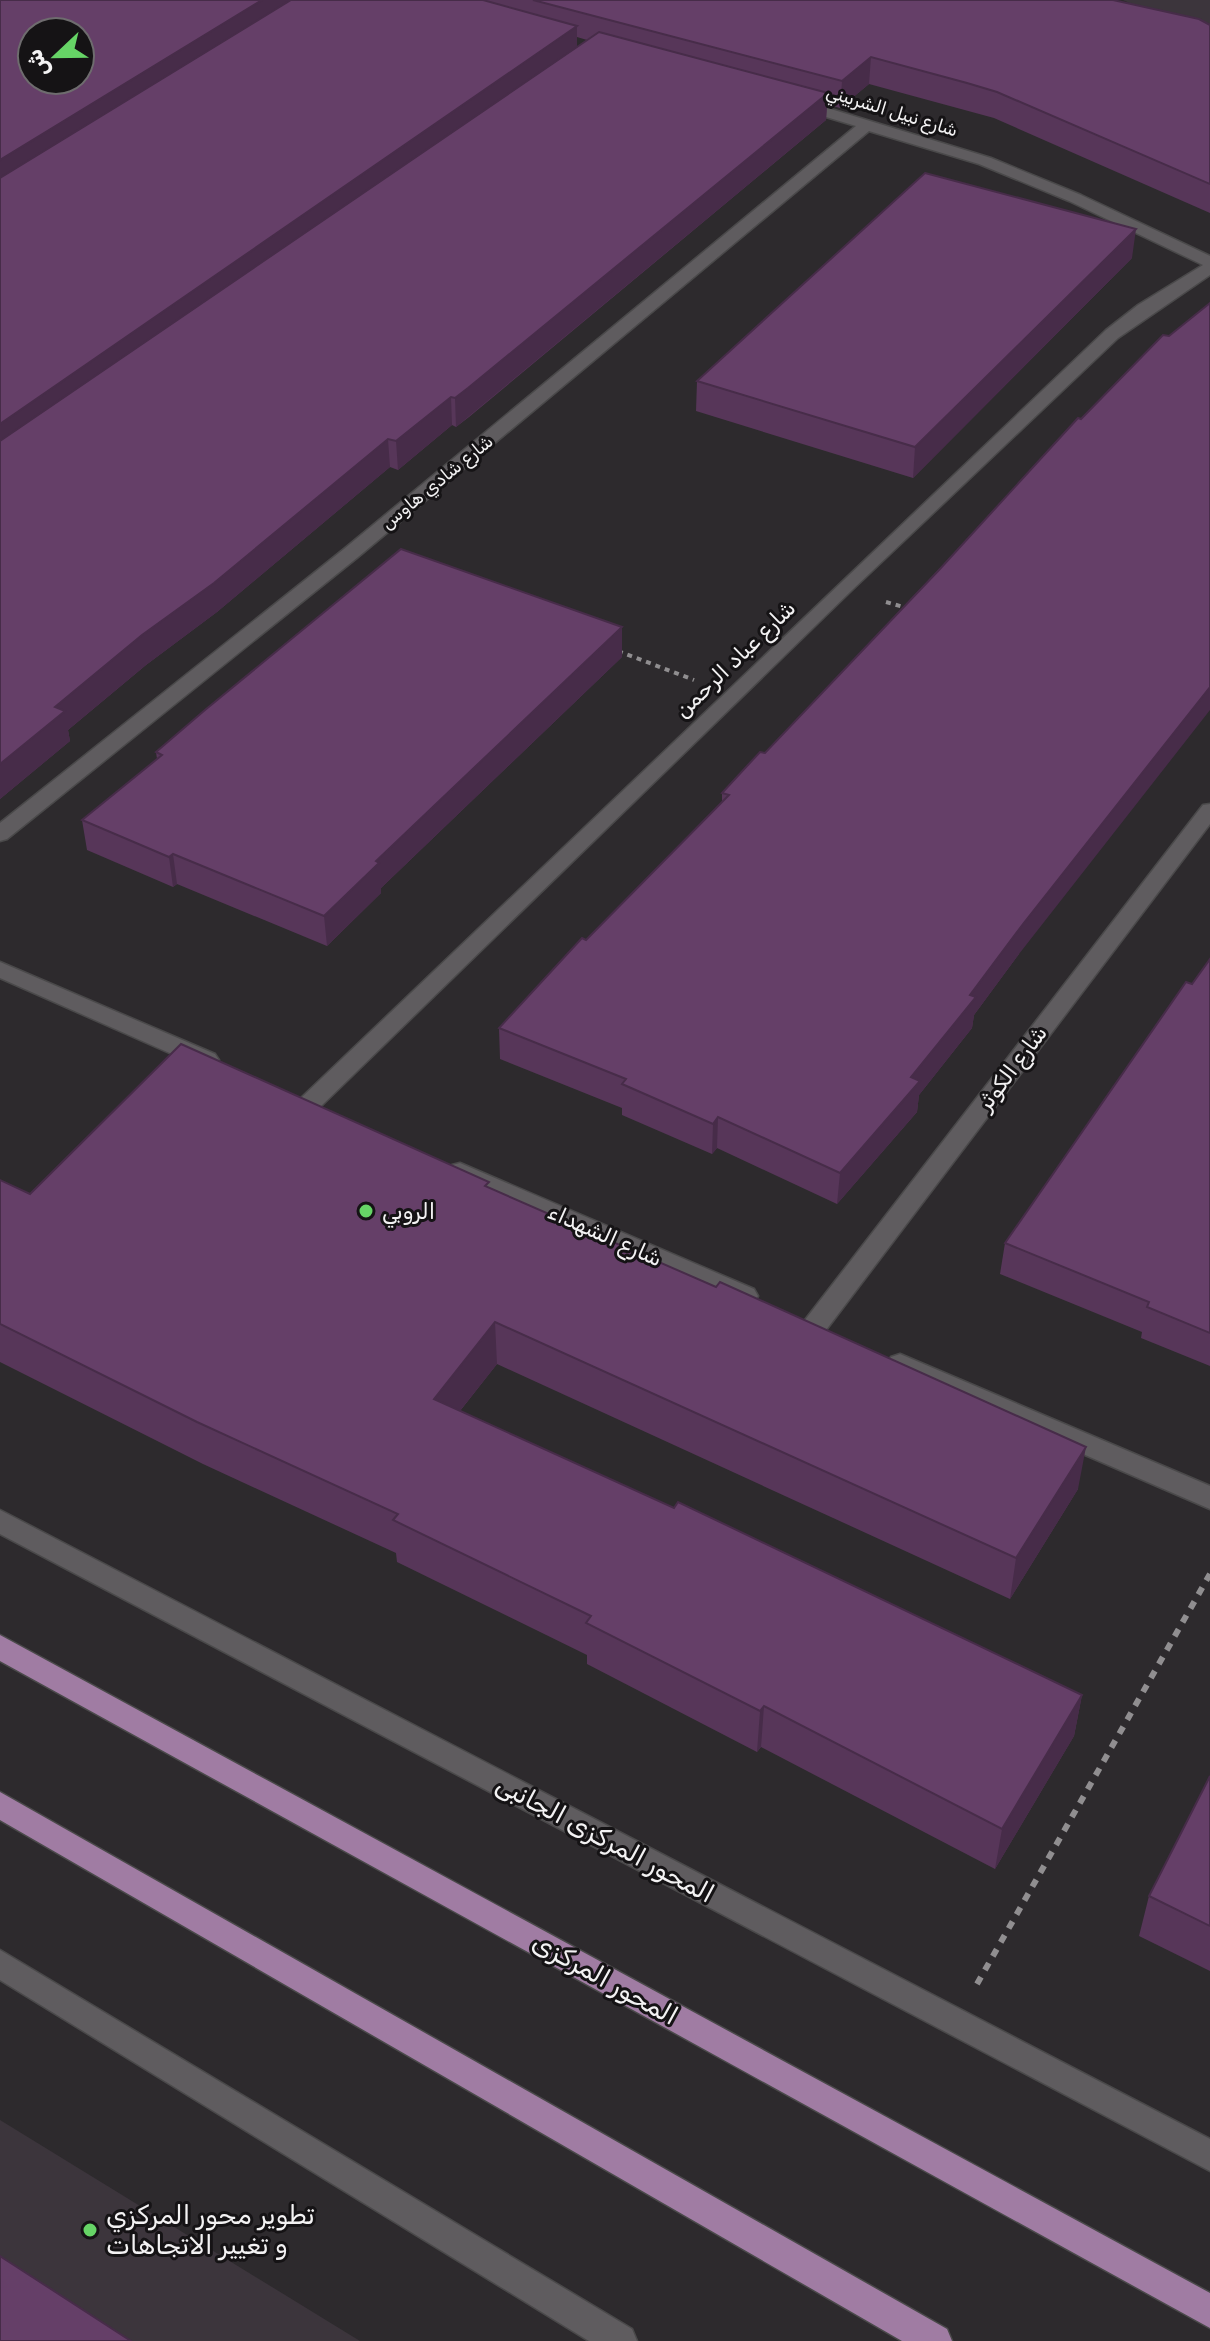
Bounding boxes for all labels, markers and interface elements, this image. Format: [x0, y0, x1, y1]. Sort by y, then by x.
north arrow [16, 16, 96, 96]
text: ش [20, 45, 56, 81]
street label: شارع نبيل الشربيني [823, 81, 960, 143]
street label: شارع شادي هاوس [377, 430, 498, 535]
street label: شارع عباد الرحمن [669, 595, 802, 725]
street label: شارع الكوثر [970, 1020, 1054, 1119]
place label: الروبي [382, 1198, 435, 1228]
street label: شارع الشهداء [543, 1198, 667, 1274]
marker: الروبي [357, 1202, 375, 1220]
street label: المحور المركزى الجانبى [491, 1768, 719, 1910]
street label: المحور المركزى [527, 1926, 683, 2032]
place label: تطوير محور المركزي و تغيير الاتجاهات [106, 2200, 315, 2261]
marker: تطوير محور المركزي و تغيير الاتجاهات [81, 2221, 99, 2239]

